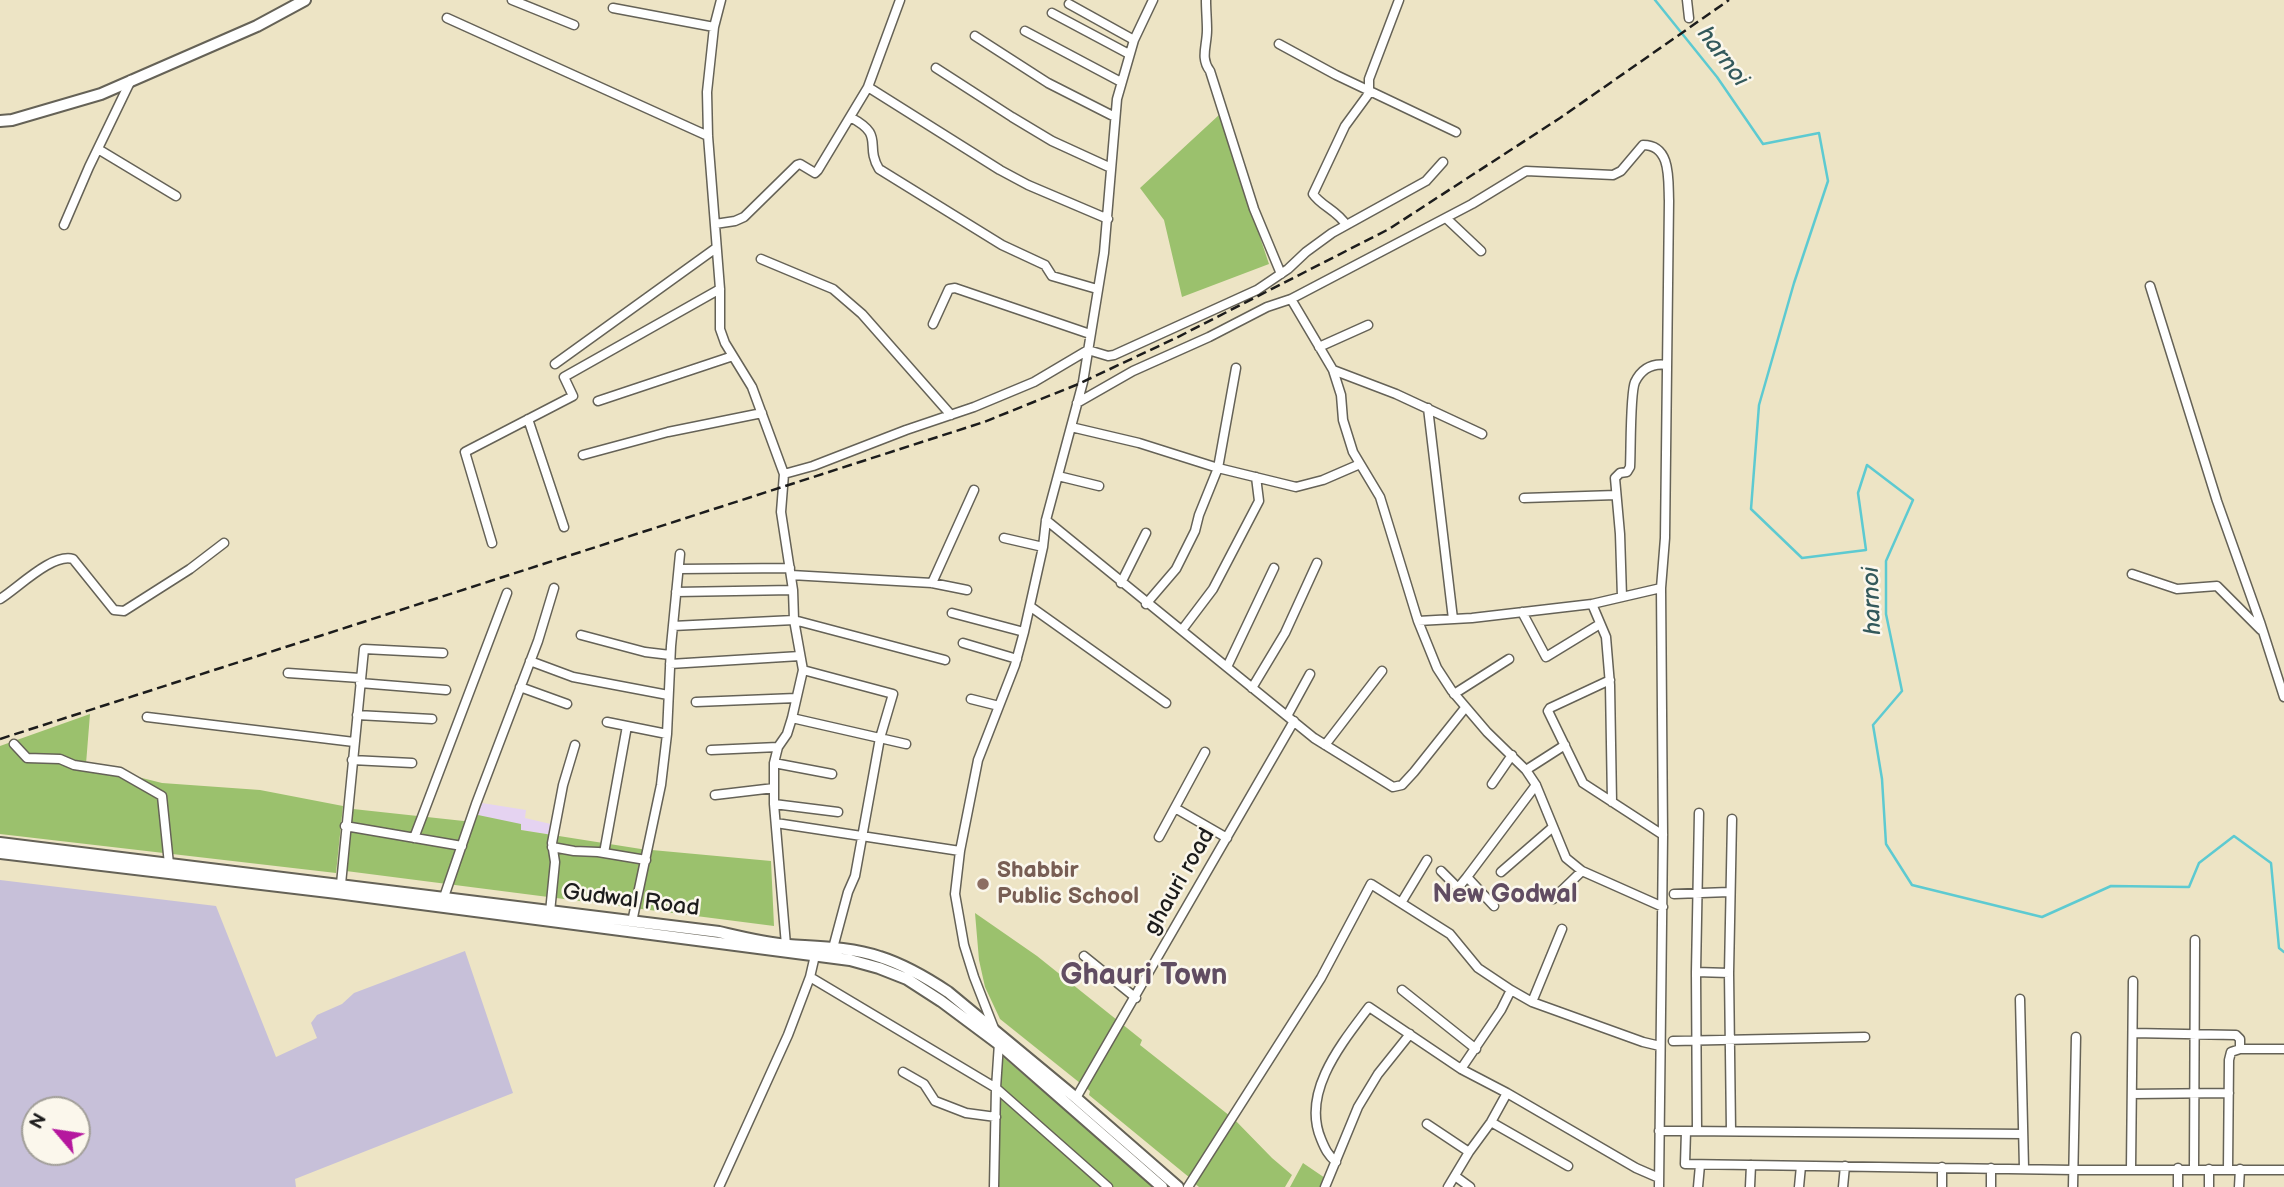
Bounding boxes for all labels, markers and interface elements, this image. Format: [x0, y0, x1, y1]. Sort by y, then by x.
water label: harnoi [1690, 21, 1754, 93]
water label: harnoi [1857, 566, 1889, 636]
street label: ghauri road [1138, 824, 1222, 940]
place label: Shabbir Public School [997, 857, 1139, 911]
marker: Shabbir Public School [975, 876, 991, 892]
street label: Gudwal Road [561, 879, 701, 923]
district label: New Godwal [1432, 879, 1578, 911]
district label: Ghauri Town [1060, 958, 1228, 994]
north arrow [21, 1096, 91, 1166]
text: N [25, 1110, 52, 1133]

